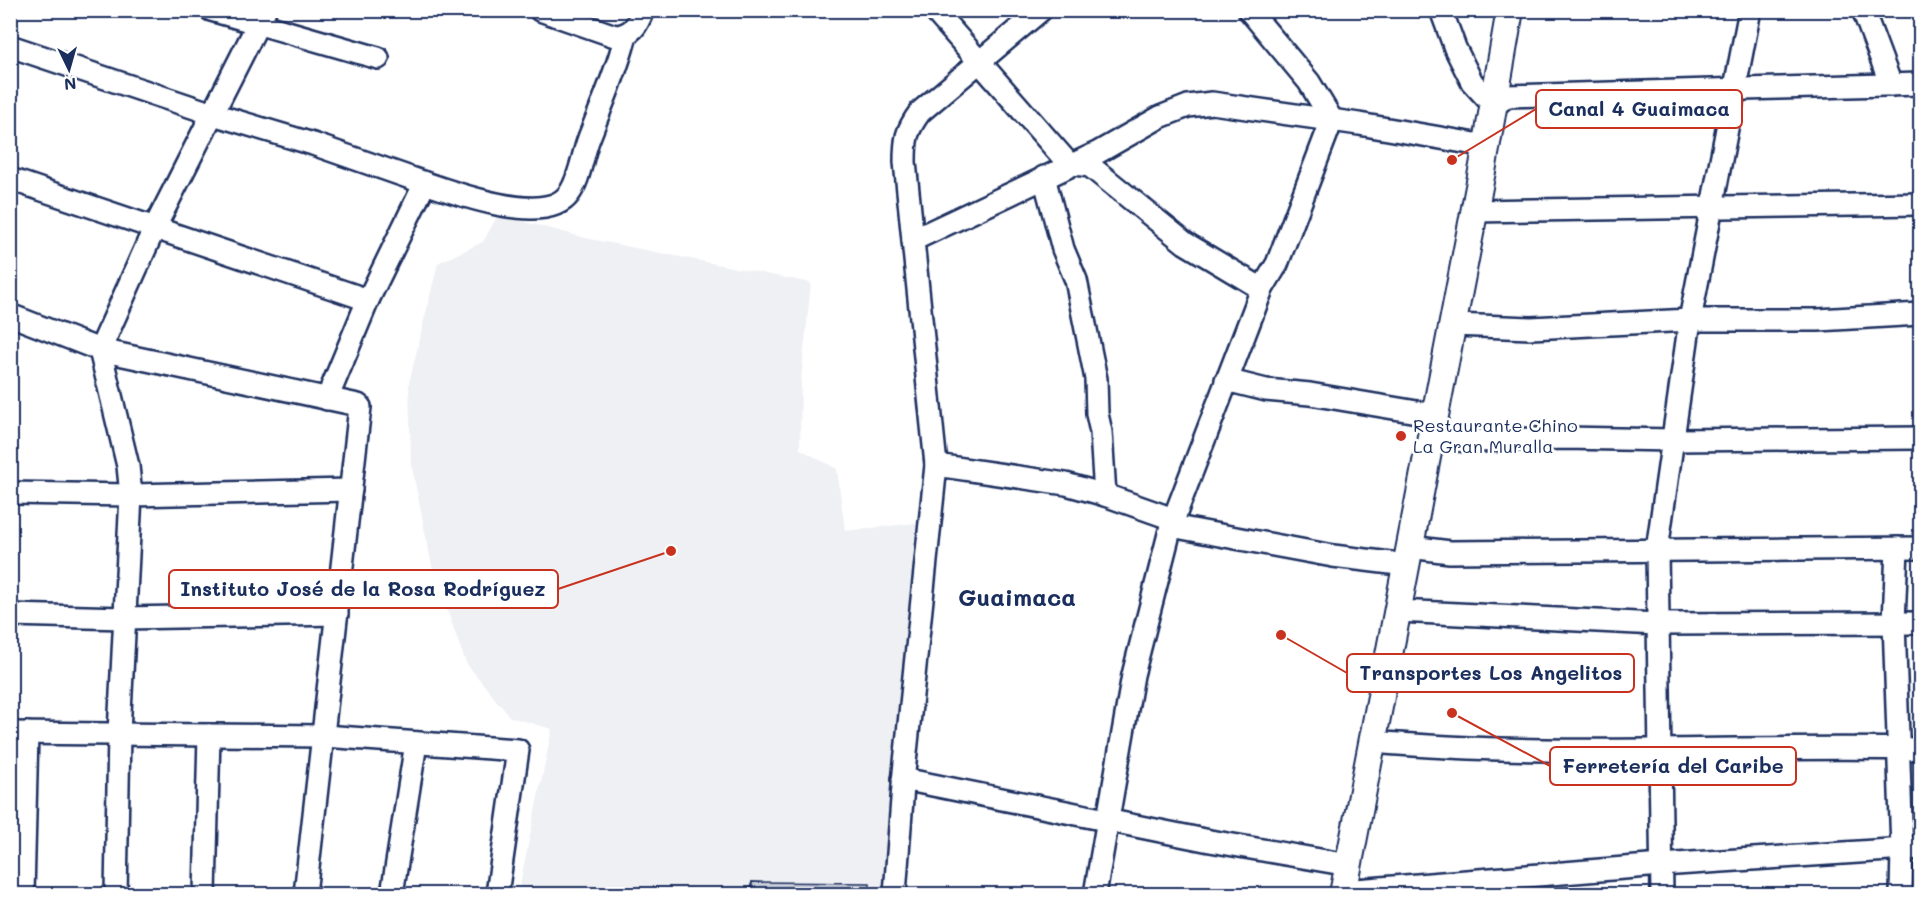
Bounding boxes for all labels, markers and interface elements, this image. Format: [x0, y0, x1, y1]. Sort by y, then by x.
north arrow [39, 39, 99, 99]
text: N [63, 73, 77, 95]
callout: Canal 4 Guaimaca [1536, 90, 1742, 128]
text: Canal 4 Guaimaca [1548, 95, 1730, 121]
place label: Restaurante Chino La Gran Muralla [1413, 413, 1578, 458]
marker: Restaurante Chino La Gran Muralla [1394, 429, 1408, 443]
callout: Instituto José de la Rosa Rodríguez [169, 570, 558, 608]
text: Instituto José de la Rosa Rodríguez [180, 575, 546, 601]
district label: Guaimaca [958, 581, 1076, 612]
callout: Transportes Los Angelitos [1347, 654, 1634, 692]
text: Transportes Los Angelitos [1360, 659, 1622, 685]
callout: Ferretería del Caribe [1550, 747, 1796, 785]
text: Ferretería del Caribe [1562, 752, 1784, 778]

